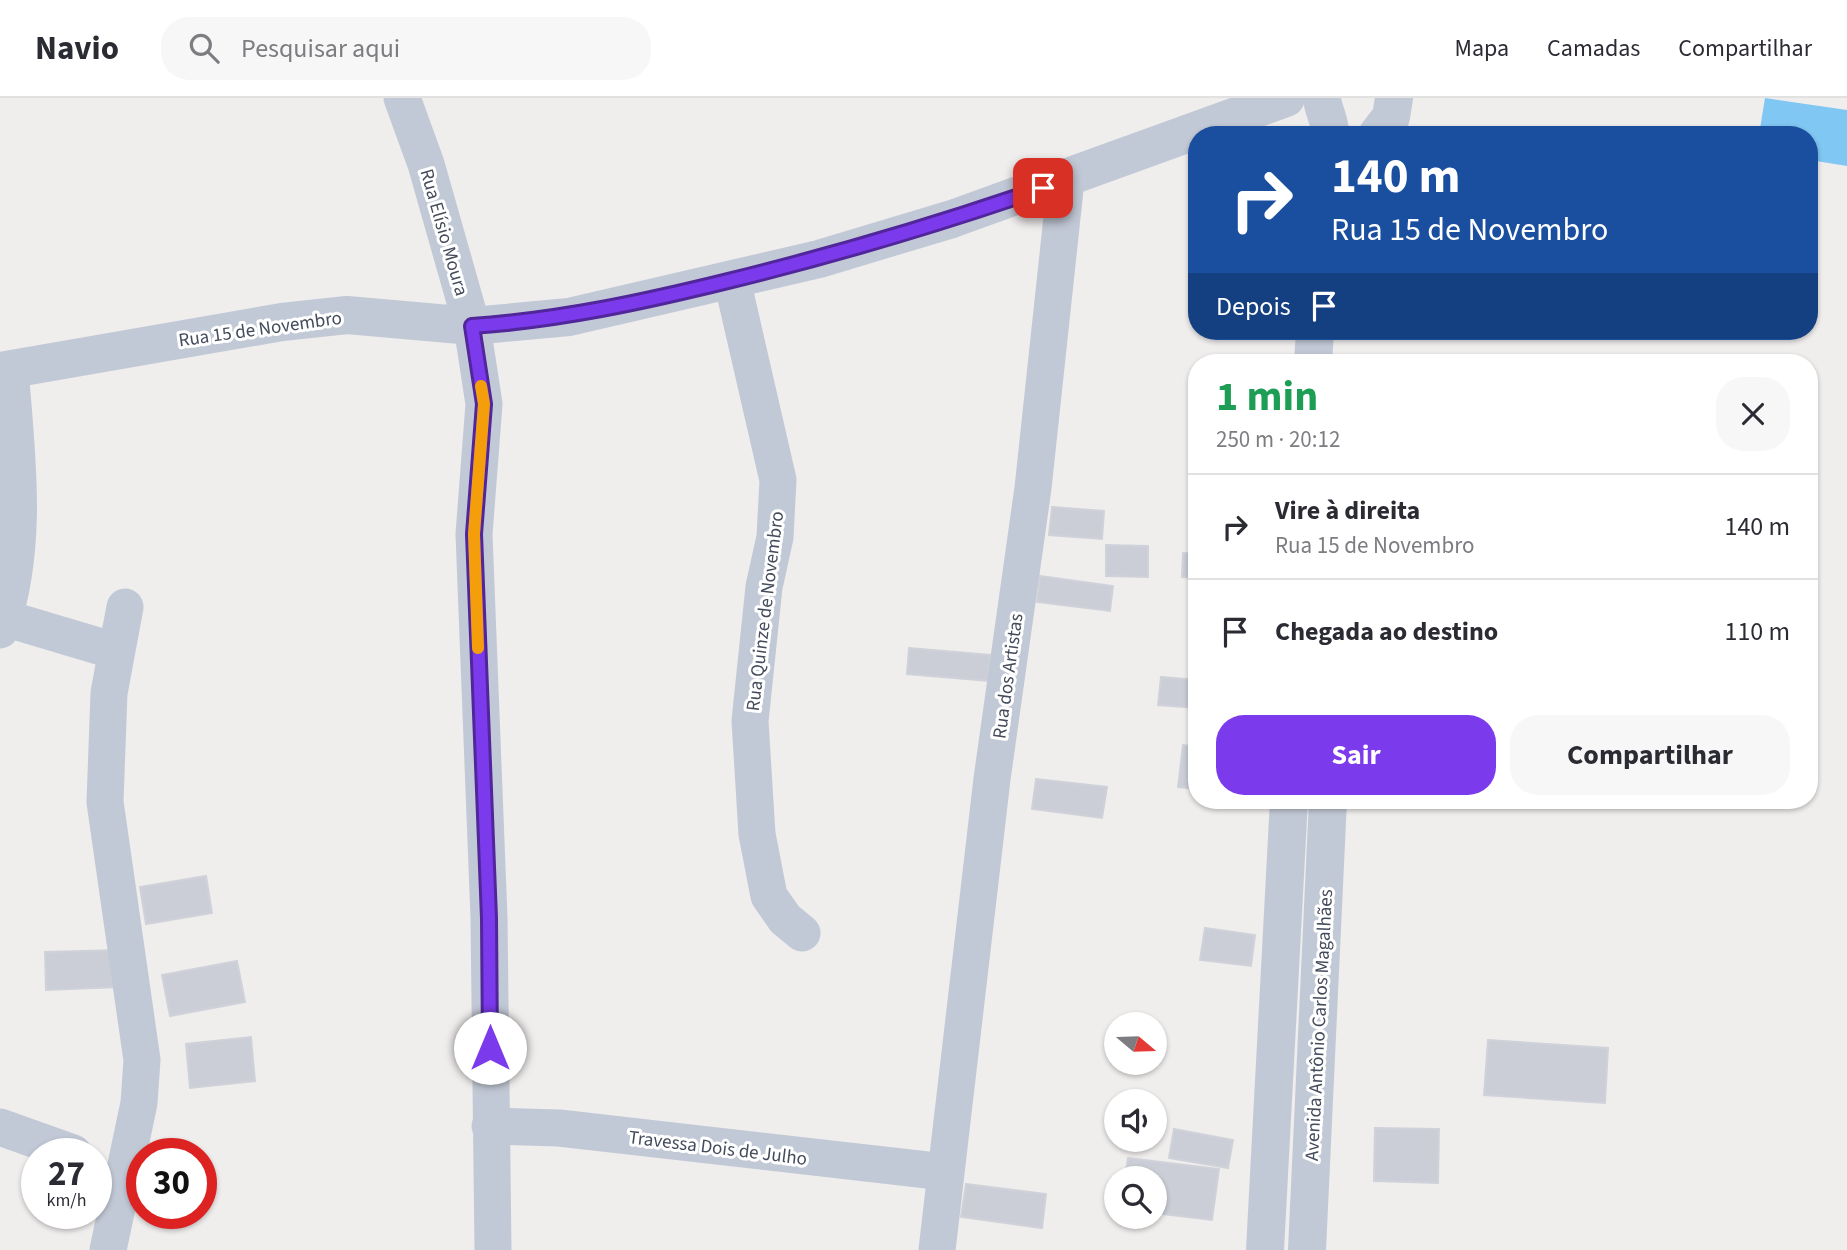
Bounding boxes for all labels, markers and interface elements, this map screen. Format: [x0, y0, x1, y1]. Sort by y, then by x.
search box [161, 17, 651, 80]
text: Navio [35, 25, 119, 72]
icon: search [185, 29, 223, 67]
text: Pesquisar aqui [241, 30, 400, 67]
text: Mapa [1454, 31, 1509, 66]
text: Camadas [1547, 31, 1640, 66]
text: Compartilhar [1678, 31, 1812, 66]
text: 140 m [1331, 142, 1460, 212]
icon: right [1216, 154, 1307, 245]
pin [1013, 158, 1073, 218]
street label: Rua Elísio Moura [413, 166, 475, 299]
icon: arrive [1024, 169, 1062, 207]
text: Rua 15 de Novembro [1331, 207, 1608, 253]
icon: arrive [1305, 287, 1343, 325]
text: Depois [1216, 288, 1291, 325]
street label: Rua 15 de Novembro [177, 305, 344, 354]
text: 1 min [1216, 367, 1318, 427]
button: close [1716, 377, 1790, 451]
text: 250 m · 20:12 [1216, 423, 1340, 456]
text: Vire à direita [1275, 492, 1420, 529]
icon: right [1216, 508, 1254, 546]
text: 140 m [1724, 508, 1790, 545]
street label: Rua Quinze de Novembro [740, 510, 791, 713]
text: Rua 15 de Novembro [1275, 529, 1474, 562]
street label: Rua dos Artistas [986, 612, 1031, 741]
icon: arrive [1216, 613, 1254, 651]
text: Chegada ao destino [1275, 613, 1498, 650]
text: 110 m [1724, 613, 1790, 650]
button: Sair [1216, 715, 1496, 795]
button: Compartilhar [1510, 715, 1790, 795]
street label: Avenida Antônio Carlos Magalhães [1299, 889, 1340, 1162]
position arrow [453, 1011, 527, 1085]
north arrow [1104, 1012, 1167, 1074]
map controls [1104, 1012, 1167, 1229]
button: sound [1104, 1089, 1167, 1152]
street label: Travessa Dois de Julho [627, 1124, 809, 1173]
speed limit sign: 30 [126, 1138, 217, 1229]
text: 27 [48, 1149, 85, 1199]
button: search [1104, 1166, 1167, 1229]
text: km/h [47, 1188, 86, 1213]

